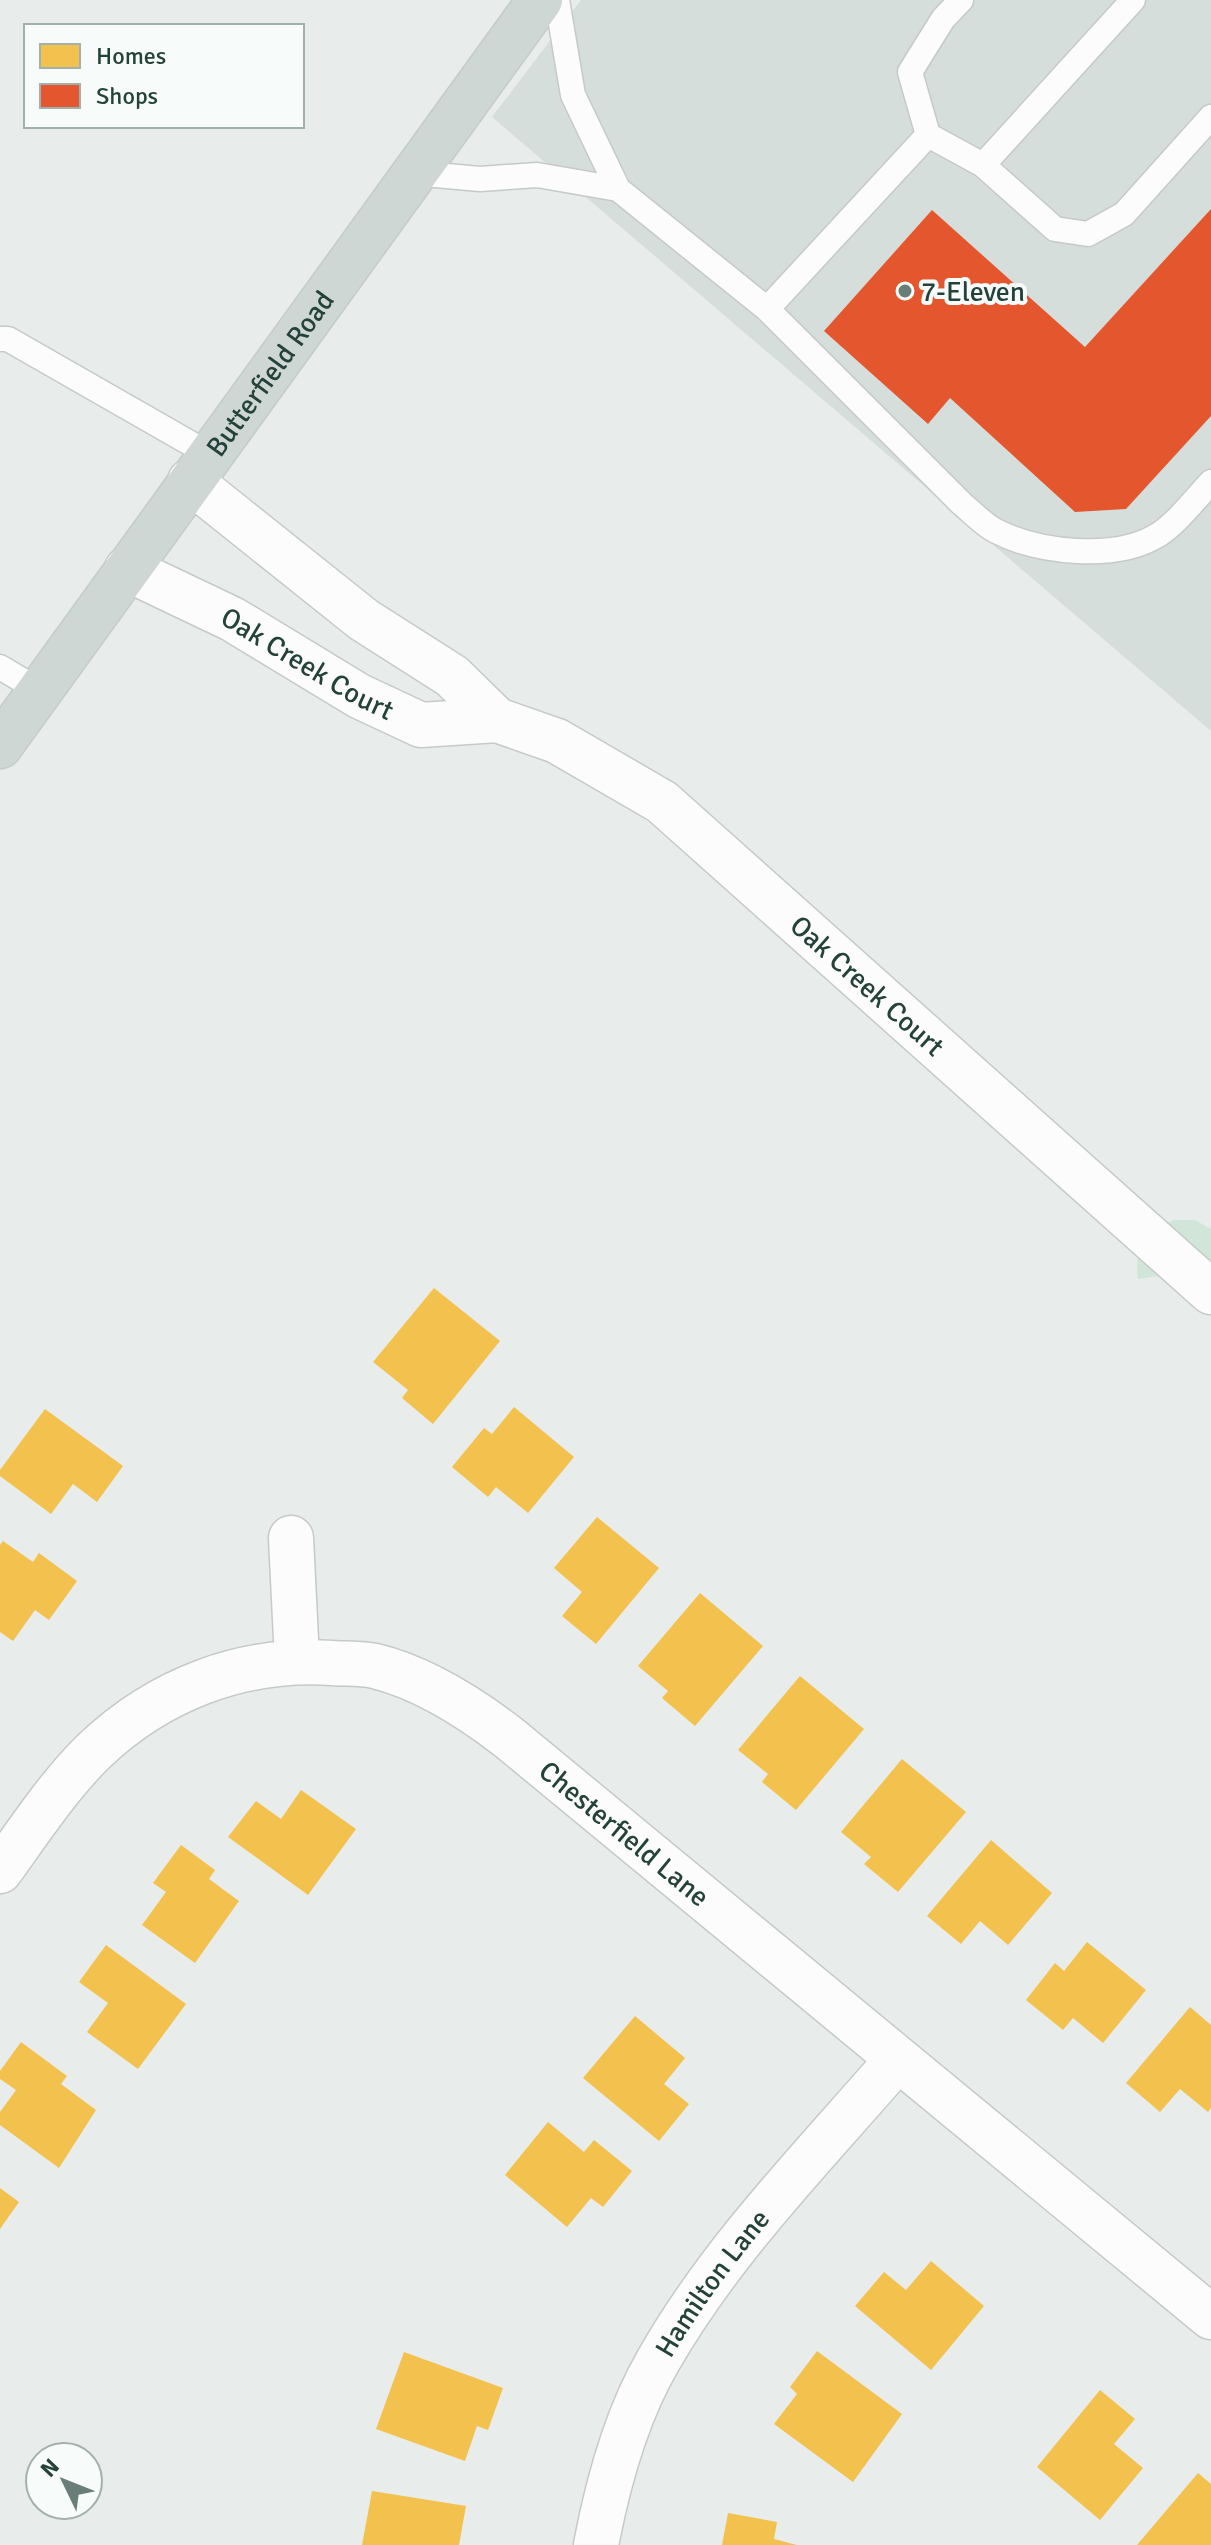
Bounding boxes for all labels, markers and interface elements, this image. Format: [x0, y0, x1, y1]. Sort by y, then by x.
legend [24, 24, 304, 128]
text: Homes [96, 41, 166, 71]
text: Shops [96, 81, 158, 111]
place label: 7-Eleven [921, 275, 1025, 309]
marker: 7-Eleven [896, 282, 914, 300]
street label: Butterfield Road [199, 285, 342, 463]
street label: Oak Creek Court [216, 600, 399, 728]
street label: Oak Creek Court [783, 909, 951, 1064]
street label: Chesterfield Lane [532, 1754, 716, 1914]
street label: Hamilton Lane [648, 2203, 777, 2363]
north arrow [24, 2441, 104, 2521]
text: N [35, 2453, 65, 2483]

